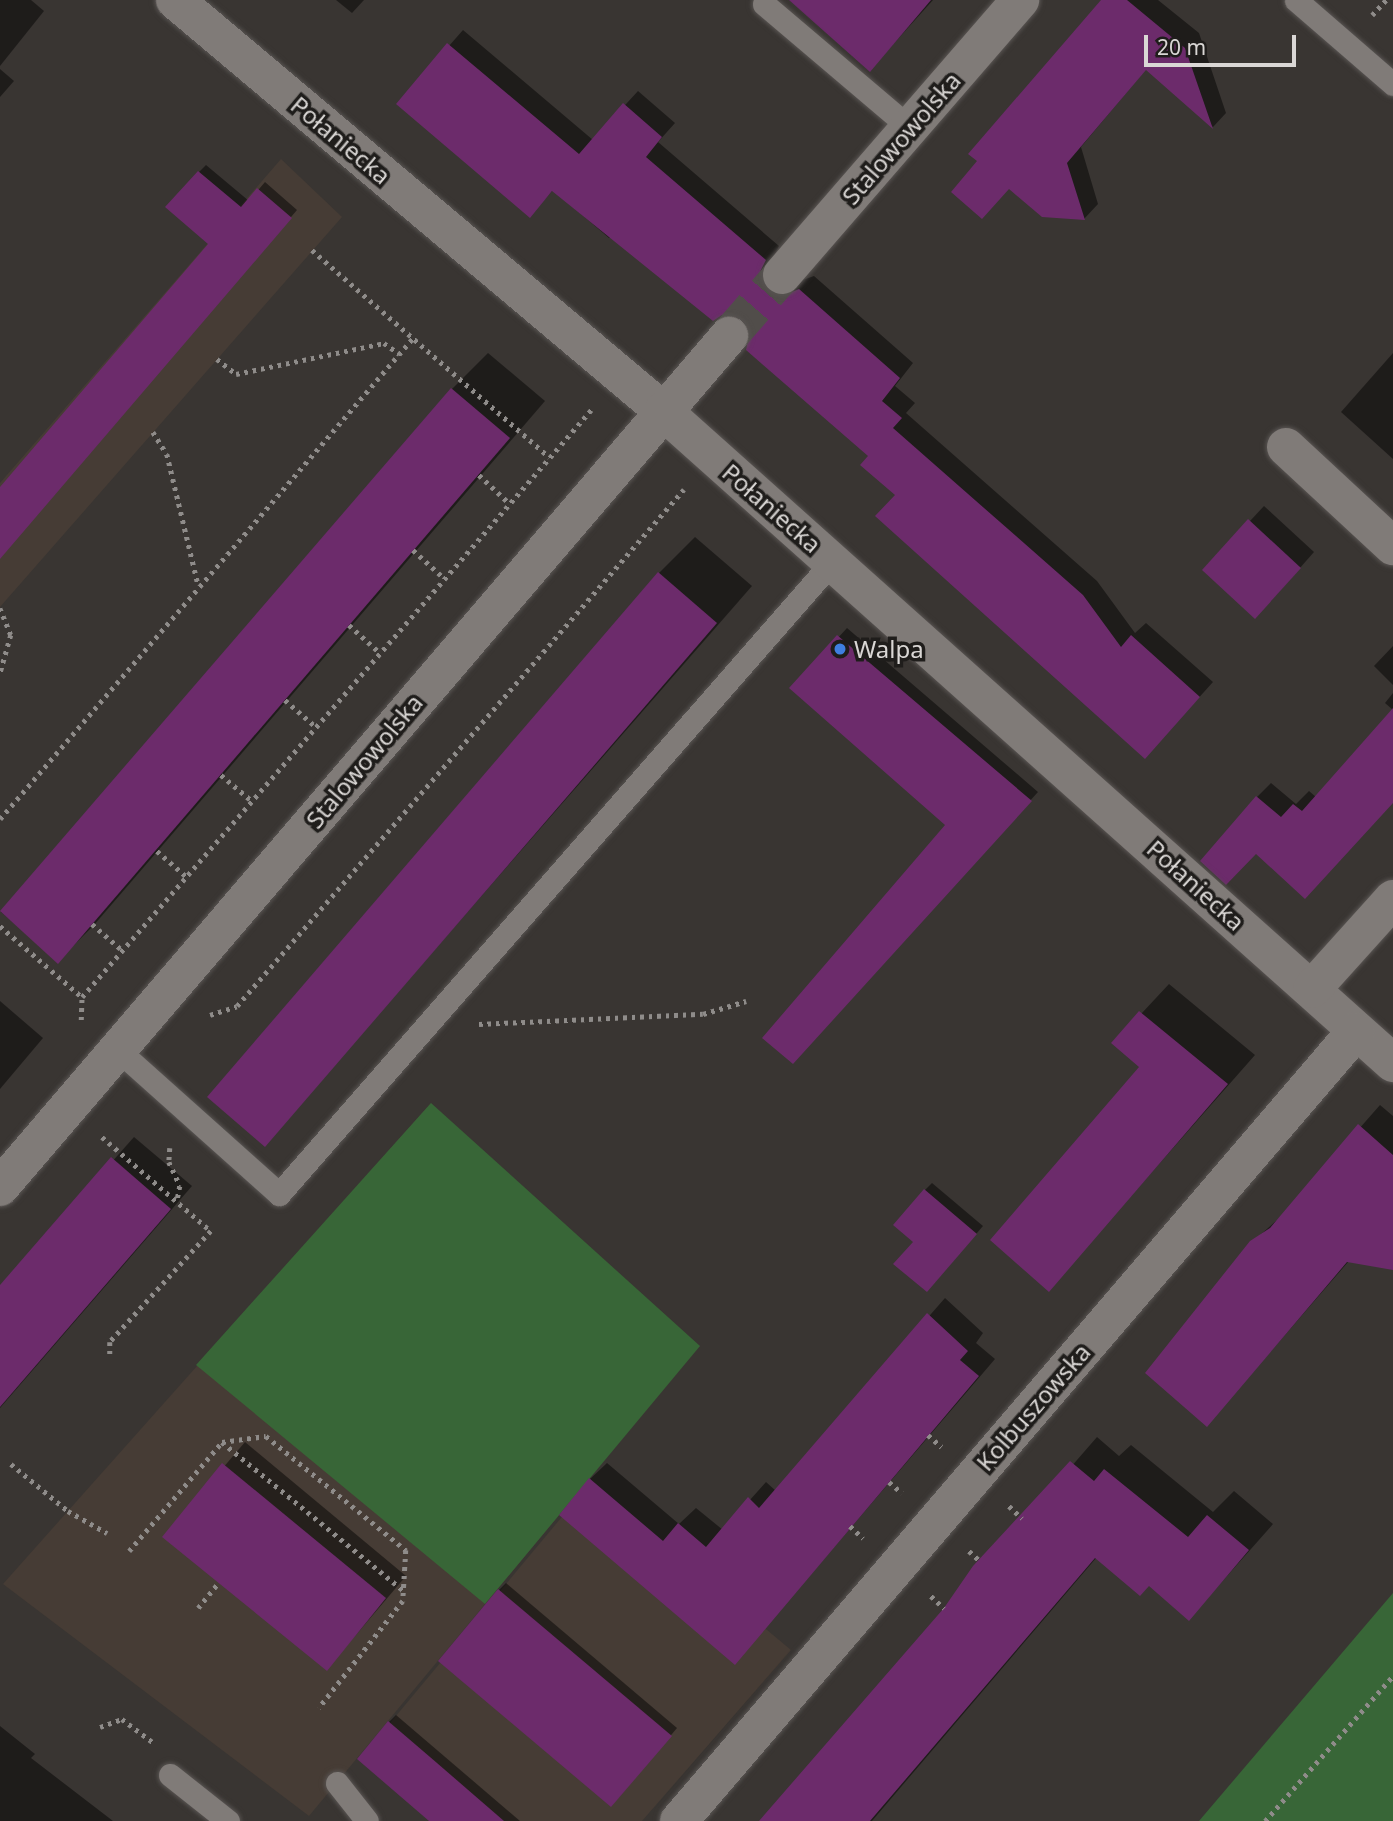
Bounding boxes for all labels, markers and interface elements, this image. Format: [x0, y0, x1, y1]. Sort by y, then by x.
scale bar [1148, 21, 1300, 65]
text: 20 m [1157, 33, 1206, 61]
street label: Stalowowolska [836, 66, 966, 210]
street label: Połaniecka [285, 90, 397, 190]
street label: Połaniecka [717, 457, 827, 559]
place label: Walpa [854, 635, 924, 663]
marker: Walpa [832, 641, 848, 657]
street label: Stalowowolska [300, 688, 428, 834]
street label: Połaniecka [1141, 834, 1251, 936]
street label: Kolbuszowska [970, 1338, 1096, 1476]

